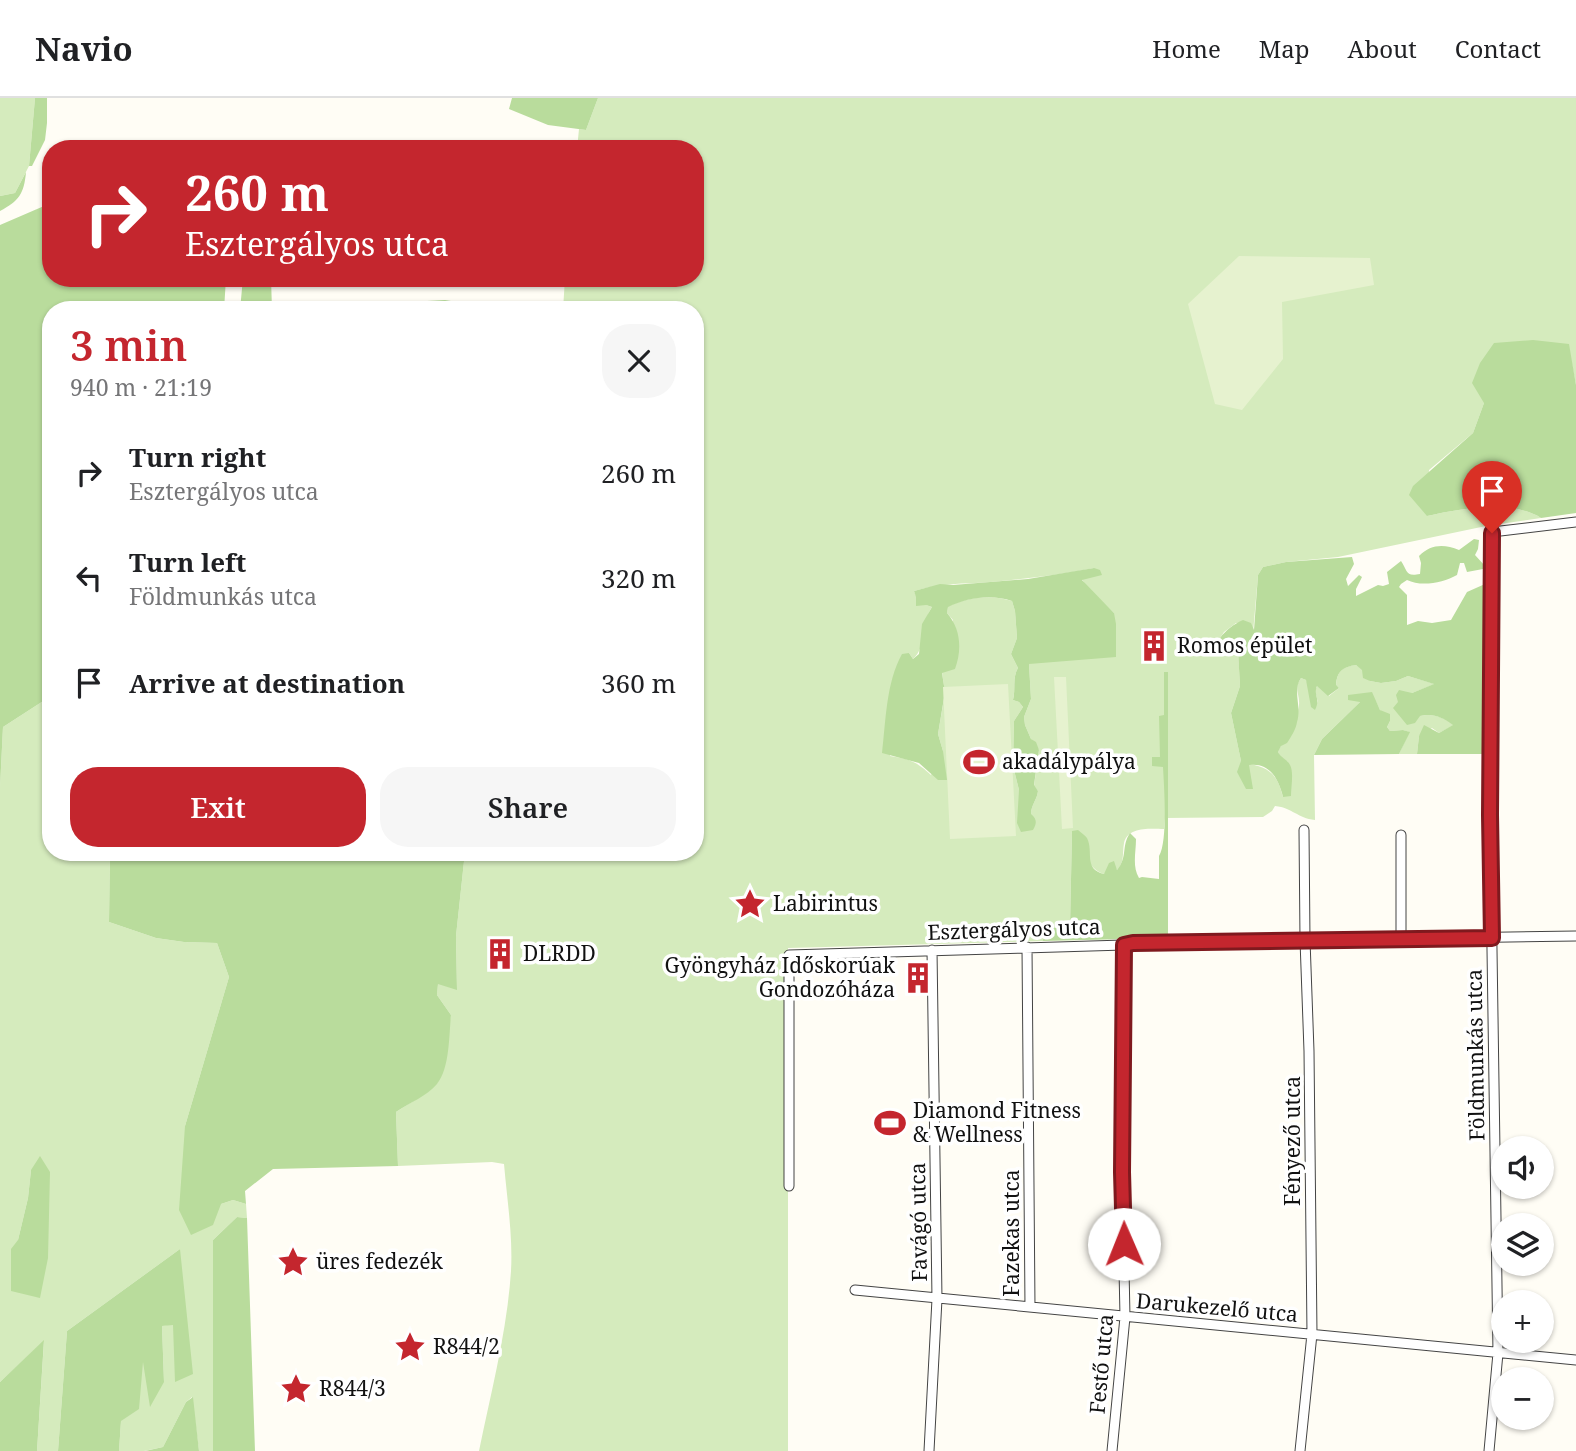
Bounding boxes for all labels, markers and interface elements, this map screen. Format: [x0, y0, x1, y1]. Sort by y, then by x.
text: Navio [35, 26, 133, 71]
text: Home [1152, 32, 1221, 65]
text: Map [1259, 32, 1310, 65]
text: About [1348, 32, 1417, 65]
text: Contact [1455, 32, 1541, 65]
text: 260 m [185, 159, 329, 225]
icon: right [70, 168, 161, 259]
text: Esztergályos utca [185, 222, 449, 265]
text: 3 min [70, 316, 187, 373]
button: close [602, 324, 676, 398]
text: 940 m · 21:19 [70, 371, 212, 403]
text: Turn right [129, 439, 266, 475]
icon: right [70, 454, 108, 492]
text: 260 m [601, 455, 676, 491]
pin [1462, 461, 1522, 533]
icon: arrive [1473, 472, 1511, 510]
text: Esztergályos utca [129, 475, 319, 507]
text: Turn left [129, 544, 246, 580]
icon: left [70, 559, 108, 597]
text: 320 m [601, 560, 676, 596]
text: Földmunkás utca [129, 580, 317, 612]
building icon: Romos épület [1137, 629, 1171, 663]
place label: Romos épület [1177, 631, 1312, 659]
icon: arrive [70, 664, 108, 702]
text: Arrive at destination [129, 665, 405, 701]
text: 360 m [601, 665, 676, 701]
sports icon: akadálypálya [962, 745, 996, 779]
place label: akadálypálya [1002, 747, 1136, 775]
button: Exit [70, 767, 366, 847]
button: Share [380, 767, 676, 847]
place icon: Labirintus [733, 887, 767, 921]
place label: Labirintus [773, 889, 878, 917]
street label: Esztergályos utca [927, 912, 1101, 946]
building icon: DLRDD [483, 937, 517, 971]
place label: DLRDD [523, 939, 596, 967]
place label: Gyöngyház Időskorúak Gondozóháza [664, 951, 896, 1003]
building icon: Gyöngyház Időskorúak Gondozóháza [901, 961, 935, 995]
street label: Földmunkás utca [1460, 969, 1490, 1141]
street label: Fényező utca [1278, 1076, 1306, 1206]
place label: Diamond Fitness & Wellness [913, 1096, 1081, 1148]
sports icon: Diamond Fitness & Wellness [873, 1106, 907, 1140]
map controls [1491, 1136, 1554, 1430]
button: sound [1491, 1136, 1554, 1199]
street label: Favágó utca [903, 1162, 933, 1282]
street label: Fazekas utca [997, 1169, 1025, 1297]
position arrow [1087, 1207, 1161, 1281]
button: layers [1491, 1213, 1554, 1276]
place icon: üres fedezék [276, 1245, 310, 1279]
place label: üres fedezék [316, 1247, 443, 1275]
street label: Darukezelő utca [1135, 1286, 1299, 1328]
button: + [1491, 1290, 1554, 1353]
street label: Festő utca [1083, 1313, 1119, 1415]
place icon: R844/2 [393, 1330, 427, 1364]
place label: R844/2 [433, 1332, 500, 1360]
button: − [1491, 1367, 1554, 1430]
place icon: R844/3 [279, 1372, 313, 1406]
place label: R844/3 [319, 1374, 386, 1402]

